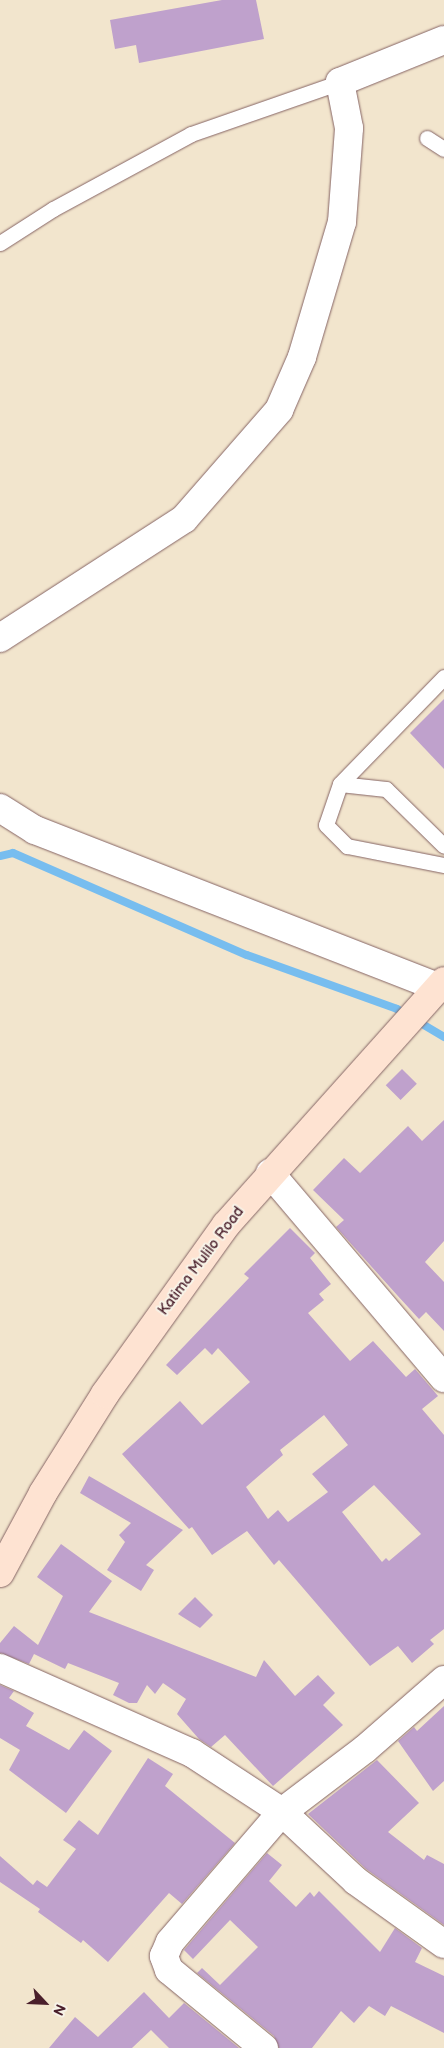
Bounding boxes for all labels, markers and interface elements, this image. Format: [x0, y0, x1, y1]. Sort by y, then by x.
street label: Katima Mulilo Road [154, 1203, 248, 1319]
north arrow [20, 1978, 70, 2028]
text: N [49, 2001, 69, 2018]

